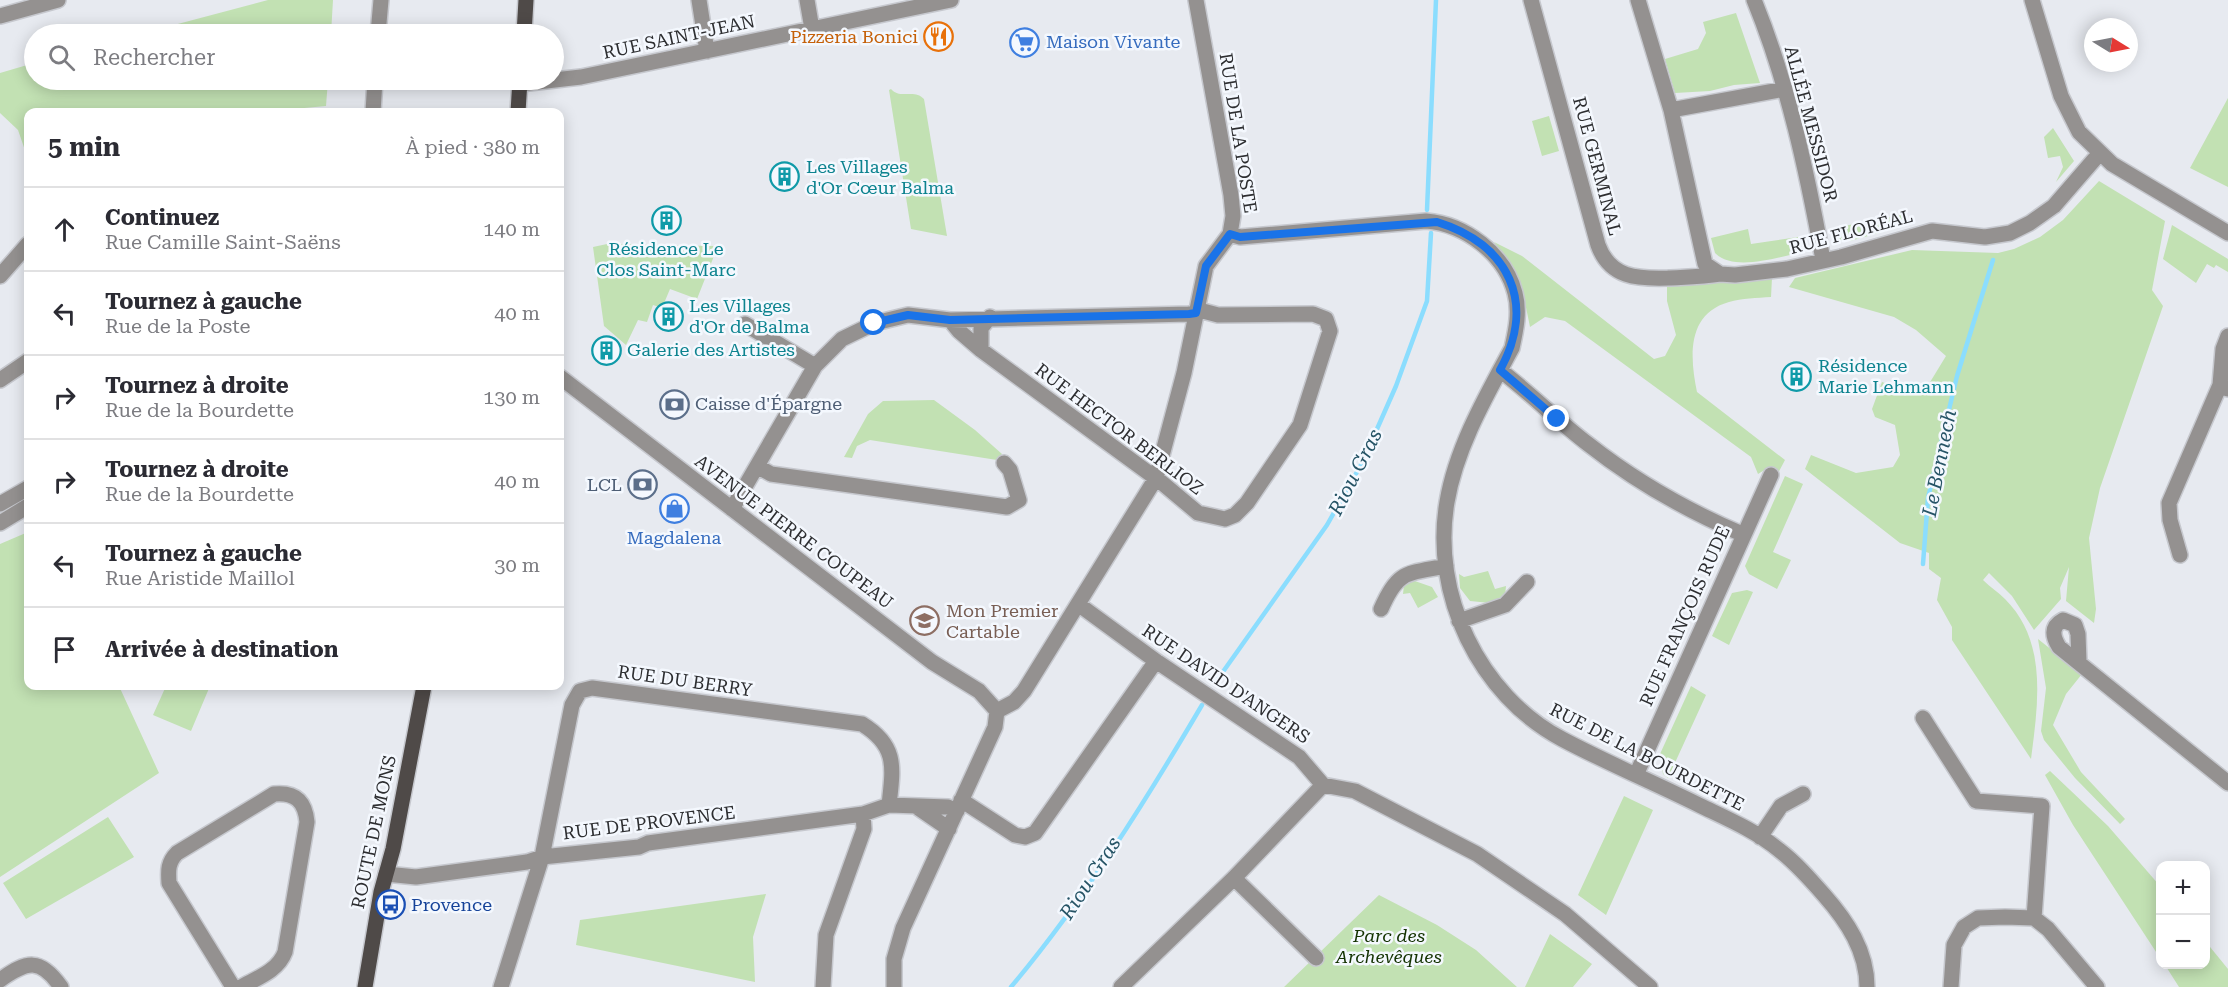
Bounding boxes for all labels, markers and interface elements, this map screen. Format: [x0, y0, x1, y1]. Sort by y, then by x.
street label: RUE SAINT-JEAN [601, 10, 757, 63]
north arrow [2084, 18, 2138, 72]
restaurant icon: Pizzeria Bonici [923, 21, 955, 53]
search box [24, 24, 564, 90]
place label: Pizzeria Bonici [790, 26, 918, 47]
supermarket icon: Maison Vivante [1009, 26, 1041, 58]
place label: Maison Vivante [1046, 31, 1181, 52]
icon: search [45, 41, 78, 74]
street label: ALLÉE MESSIDOR [1781, 43, 1843, 205]
text: Rechercher [93, 45, 215, 70]
street label: RUE DE LA POSTE [1215, 51, 1262, 214]
street label: RUE GERMINAL [1569, 94, 1626, 237]
text: 5 min [48, 132, 120, 162]
text: À pied · 380 m [406, 135, 540, 159]
place label: Les Villages d'Or Cœur Balma [806, 156, 954, 198]
building icon: Les Villages d'Or Cœur Balma [769, 161, 801, 193]
building icon: Résidence Le Clos Saint-Marc [650, 204, 682, 236]
text: Continuez [105, 205, 219, 230]
street label: RUE FLORÉAL [1787, 205, 1915, 258]
icon: ahead [48, 213, 81, 246]
text: 140 m [483, 217, 540, 241]
text: Rue Camille Saint-Saëns [105, 230, 341, 254]
place label: Résidence Le Clos Saint-Marc [596, 238, 736, 280]
text: Tournez à gauche [105, 289, 302, 314]
place label: Les Villages d'Or de Balma [689, 295, 810, 337]
icon: left [48, 297, 81, 330]
building icon: Les Villages d'Or de Balma [652, 300, 684, 332]
text: 40 m [494, 301, 540, 325]
route start [860, 309, 886, 335]
text: Rue de la Poste [105, 314, 250, 338]
building icon: Galerie des Artistes [590, 334, 622, 366]
place label: Galerie des Artistes [627, 339, 795, 360]
place label: Résidence Marie Lehmann [1818, 355, 1955, 397]
street label: RUE HECTOR BERLIOZ [1031, 359, 1207, 499]
building icon: Résidence Marie Lehmann [1781, 360, 1813, 392]
text: Tournez à droite [105, 373, 289, 398]
icon: right [48, 381, 81, 414]
text: 130 m [483, 385, 540, 409]
bank icon: Caisse d'Épargne [658, 388, 690, 420]
place label: Caisse d'Épargne [695, 393, 842, 414]
text: Rue de la Bourdette [105, 398, 294, 422]
route end [1543, 405, 1569, 431]
water label: Le Bennech [1917, 407, 1961, 520]
water label: Riou Gras [1323, 425, 1387, 520]
street label: AVENUE PIERRE COUPEAU [691, 450, 897, 613]
text: Tournez à droite [105, 457, 289, 482]
icon: right [48, 465, 81, 498]
text: 40 m [494, 469, 540, 493]
bank icon: LCL [627, 469, 659, 501]
place label: LCL [587, 474, 622, 495]
text: Rue de la Bourdette [105, 482, 294, 506]
shop icon: Magdalena [658, 493, 690, 525]
street label: RUE FRANÇOIS RUDE [1635, 522, 1734, 709]
place label: Magdalena [627, 527, 722, 548]
text: Tournez à gauche [105, 541, 302, 566]
icon: left [48, 549, 81, 582]
text: 30 m [494, 553, 540, 577]
text: Rue Aristide Maillol [105, 566, 295, 590]
place label: Mon Premier Cartable [946, 600, 1058, 642]
school or university icon: Mon Premier Cartable [909, 605, 941, 637]
street label: RUE DAVID D'ANGERS [1139, 620, 1314, 748]
icon: arrive [48, 633, 81, 666]
text: Arrivée à destination [105, 637, 339, 662]
street label: RUE DU BERRY [616, 661, 754, 700]
street label: RUE DE LA BOURDETTE [1546, 698, 1748, 815]
street label: ROUTE DE MONS [347, 753, 400, 911]
street label: RUE DE PROVENCE [562, 802, 736, 844]
water label: Riou Gras [1054, 832, 1126, 925]
map controls [2156, 861, 2210, 969]
button: + [2156, 861, 2210, 915]
bus stop icon: Provence [374, 889, 406, 921]
place label: Provence [411, 894, 492, 915]
button: − [2156, 915, 2210, 969]
park label: Parc des Archevêques [1335, 925, 1442, 967]

